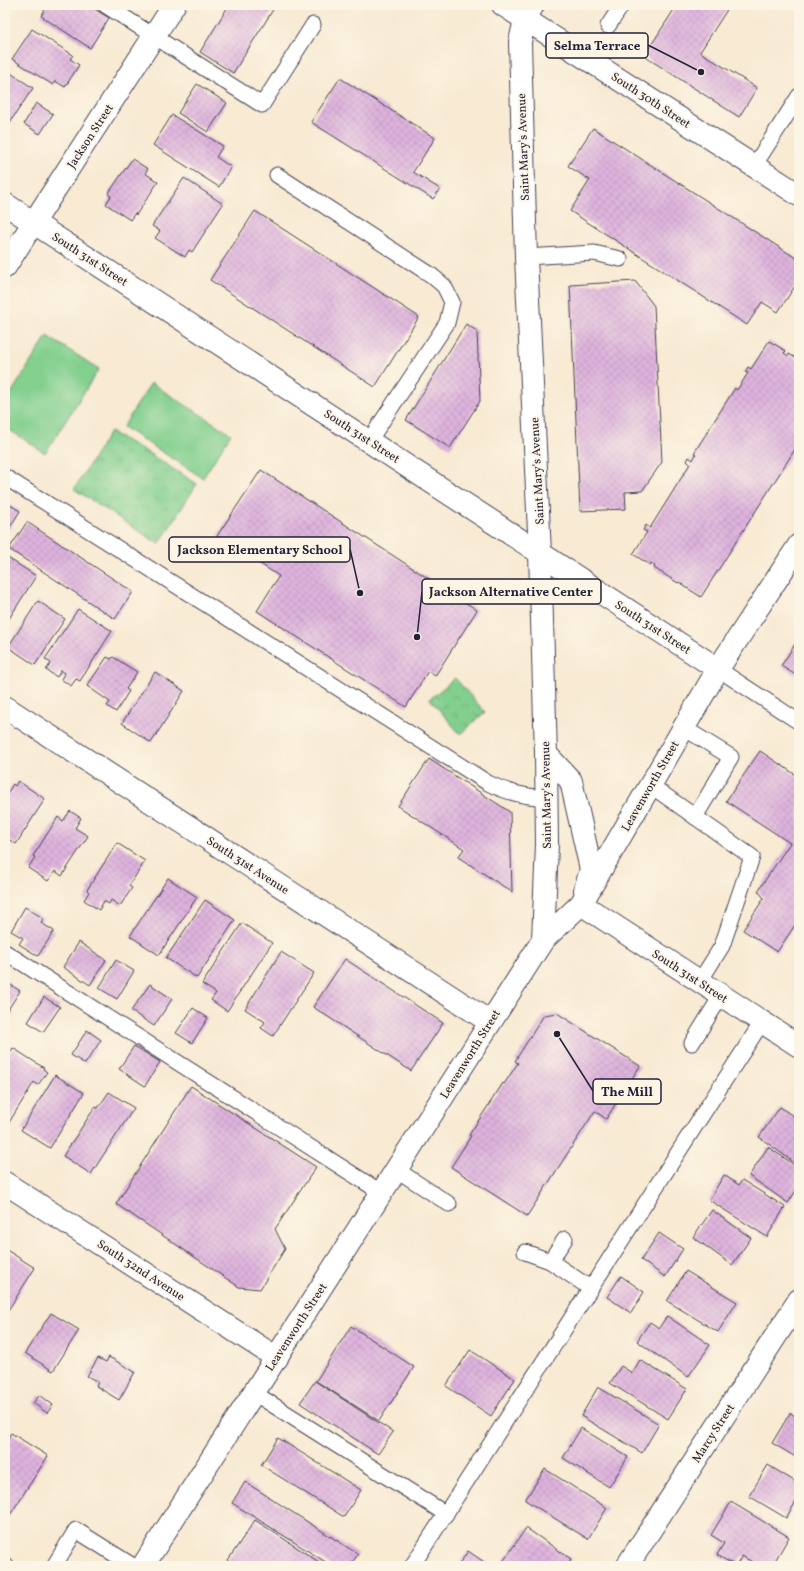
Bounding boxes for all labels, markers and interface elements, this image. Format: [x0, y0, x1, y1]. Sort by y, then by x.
callout: Selma Terrace [546, 33, 648, 58]
text: Selma Terrace [554, 38, 641, 56]
street label: South 30th Street [608, 69, 693, 133]
street label: Saint Mary's Avenue [514, 93, 534, 201]
street label: Jackson Street [64, 101, 118, 172]
street label: South 31st Street [48, 229, 131, 290]
street label: South 31st Street [320, 406, 403, 467]
street label: Saint Mary's Avenue [527, 416, 549, 525]
callout: Jackson Elementary School [169, 537, 350, 562]
text: Jackson Elementary School [176, 542, 343, 560]
callout: Jackson Alternative Center [422, 579, 601, 604]
text: Jackson Alternative Center [428, 584, 593, 602]
street label: South 31st Street [611, 597, 694, 658]
street label: Leavenworth Street [618, 738, 683, 835]
street label: Saint Mary's Avenue [538, 741, 556, 849]
street label: South 31st Avenue [203, 833, 292, 899]
street label: South 31st Street [648, 946, 731, 1007]
street label: Leavenworth Street [437, 1007, 505, 1102]
callout: The Mill [593, 1079, 661, 1104]
text: The Mill [601, 1084, 653, 1102]
street label: South 32nd Avenue [93, 1236, 188, 1305]
street label: Leavenworth Street [262, 1280, 331, 1375]
street label: Marcy Street [689, 1401, 739, 1466]

